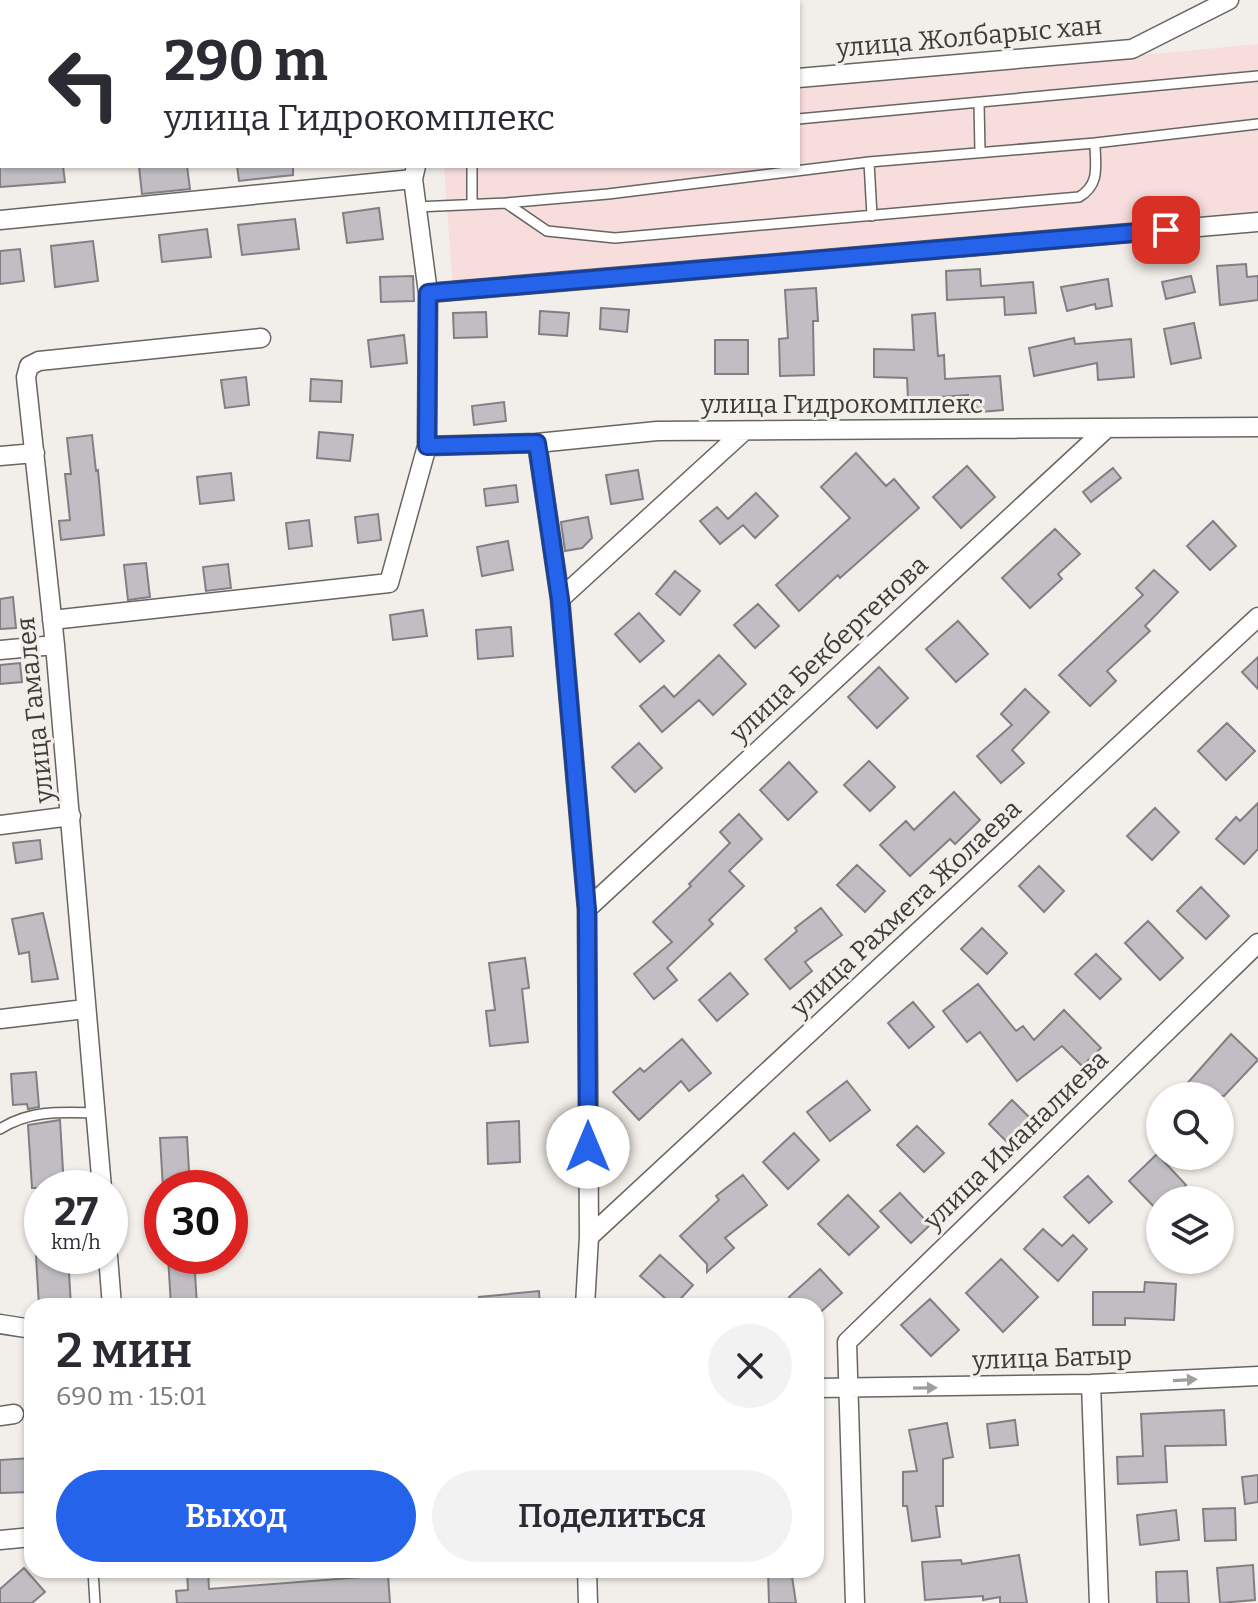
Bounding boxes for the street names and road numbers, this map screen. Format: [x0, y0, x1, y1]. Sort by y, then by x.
street label: улица Жолбарыс хан [834, 10, 1103, 64]
street label: улица Гидрокомплекс [700, 389, 983, 420]
street label: улица Бекбергенова [723, 549, 934, 749]
street label: улица Гамалея [10, 615, 60, 806]
street label: улица Рахмета Жолаева [784, 793, 1028, 1023]
street label: улица Иманалиева [917, 1044, 1115, 1237]
street label: улица Батыр [971, 1340, 1132, 1376]

